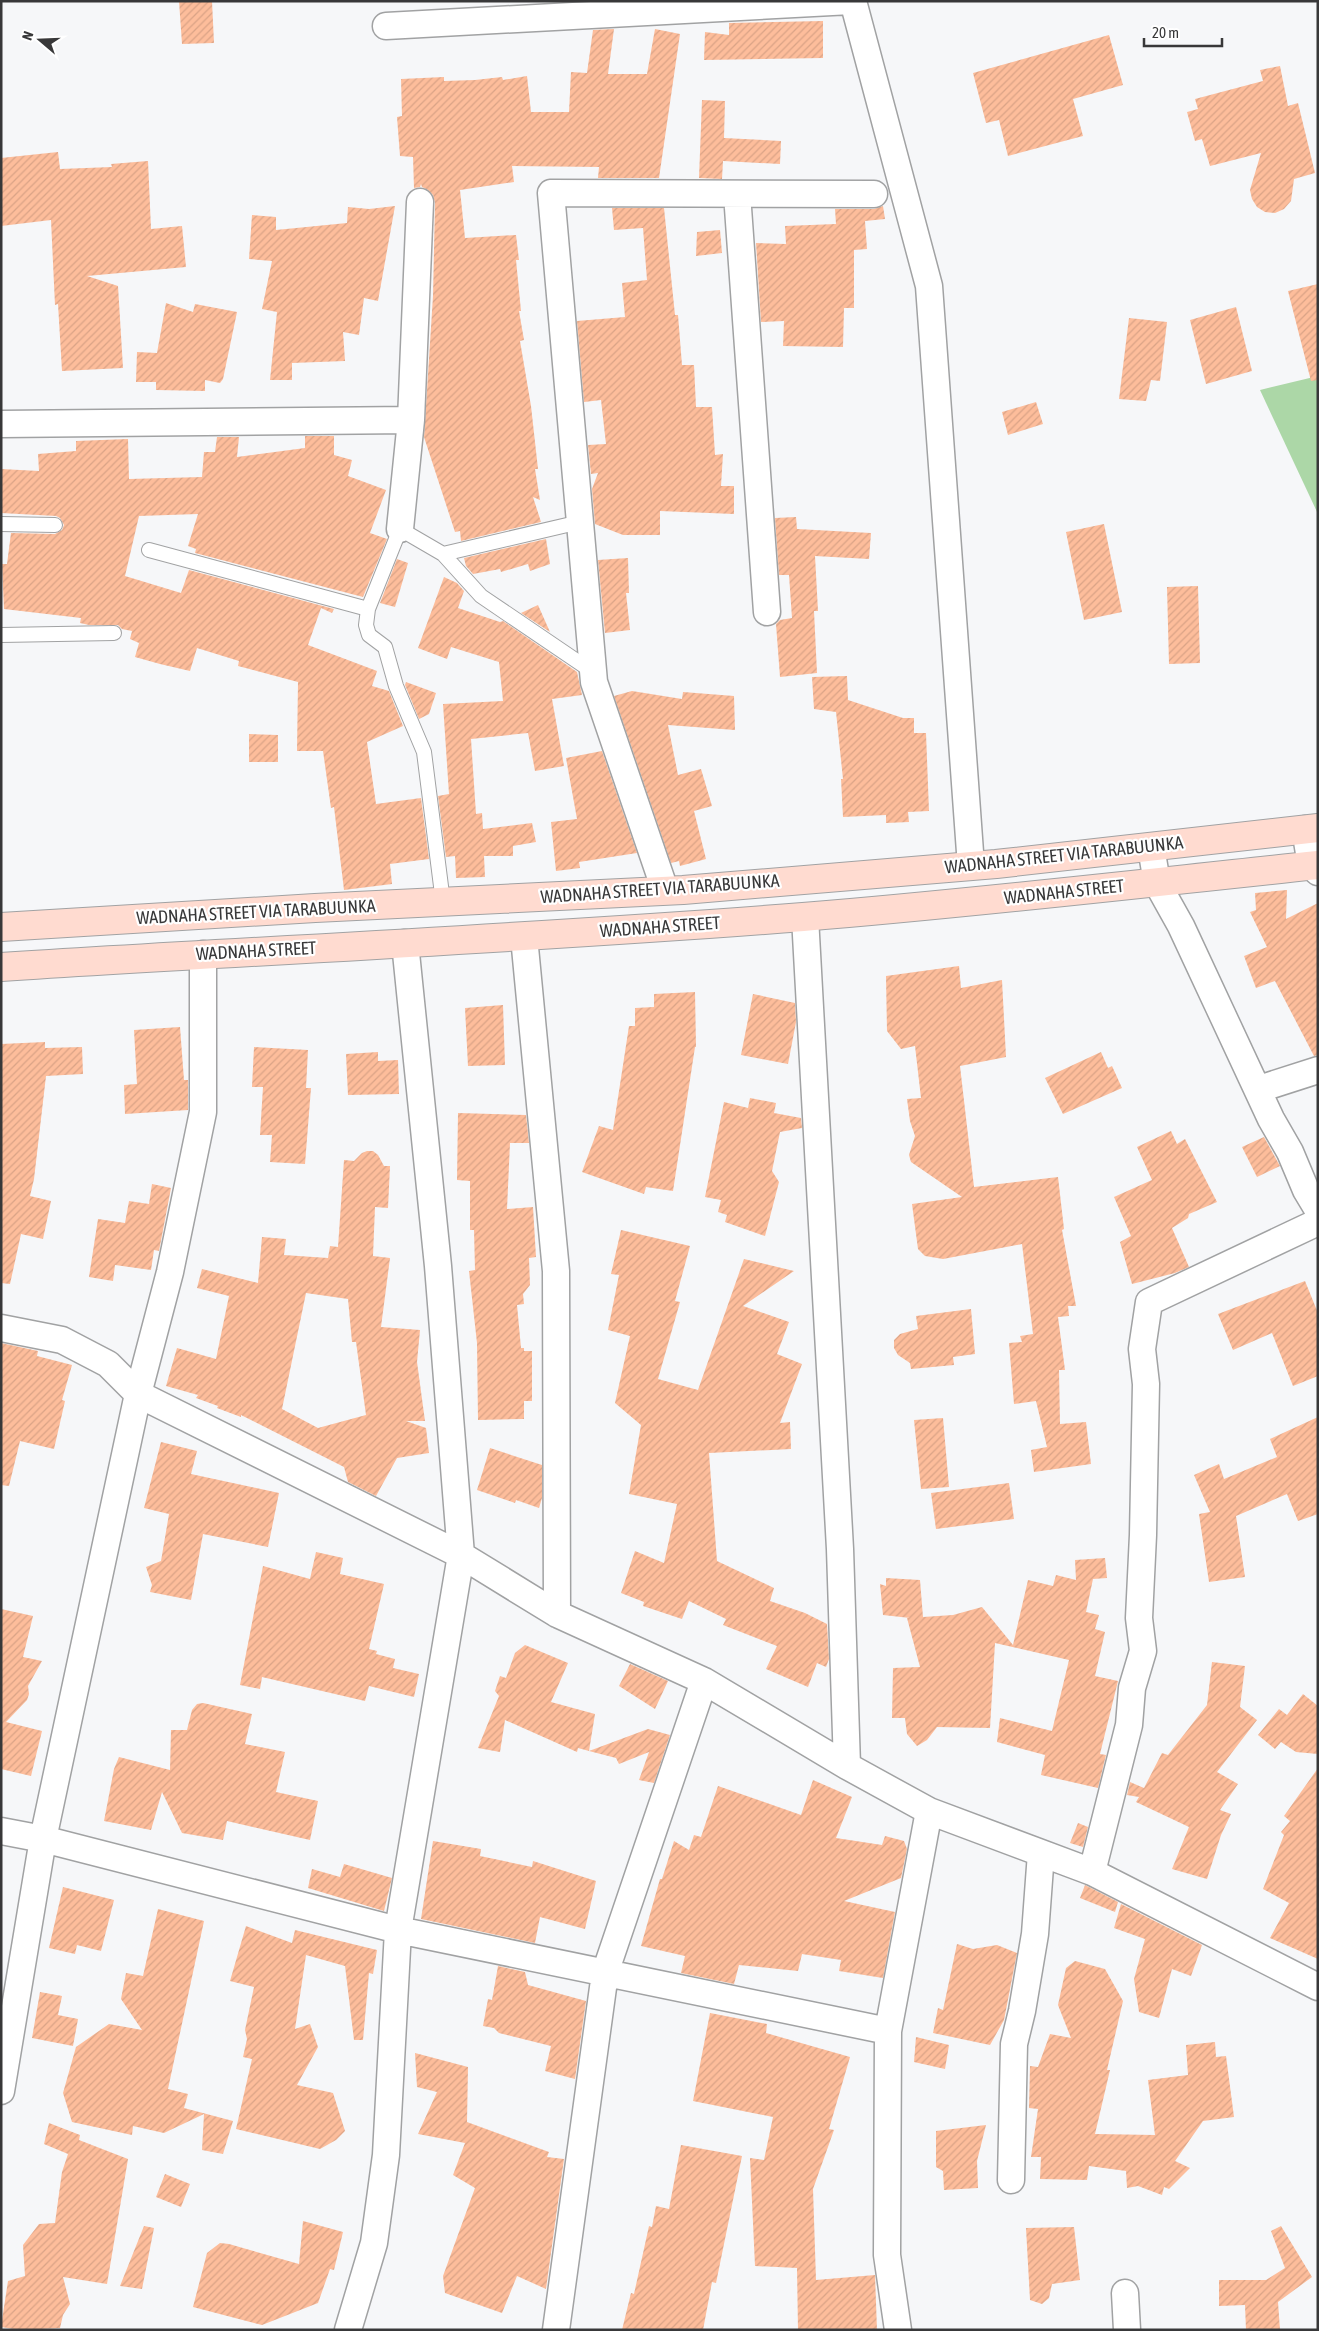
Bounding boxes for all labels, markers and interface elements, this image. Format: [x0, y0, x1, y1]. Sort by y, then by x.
north arrow [15, 15, 65, 65]
scale bar [1144, 15, 1222, 47]
text: 20 m [1152, 24, 1179, 41]
text: N [19, 29, 37, 42]
street label: WADNAHA STREET VIA TARABUUNKA [944, 832, 1184, 877]
street label: WADNAHA STREET VIA TARABUUNKA [540, 870, 780, 907]
street label: WADNAHA STREET [1003, 875, 1125, 908]
street label: WADNAHA STREET VIA TARABUUNKA [136, 895, 376, 928]
street label: WADNAHA STREET [599, 912, 721, 941]
street label: WADNAHA STREET [195, 937, 317, 964]

